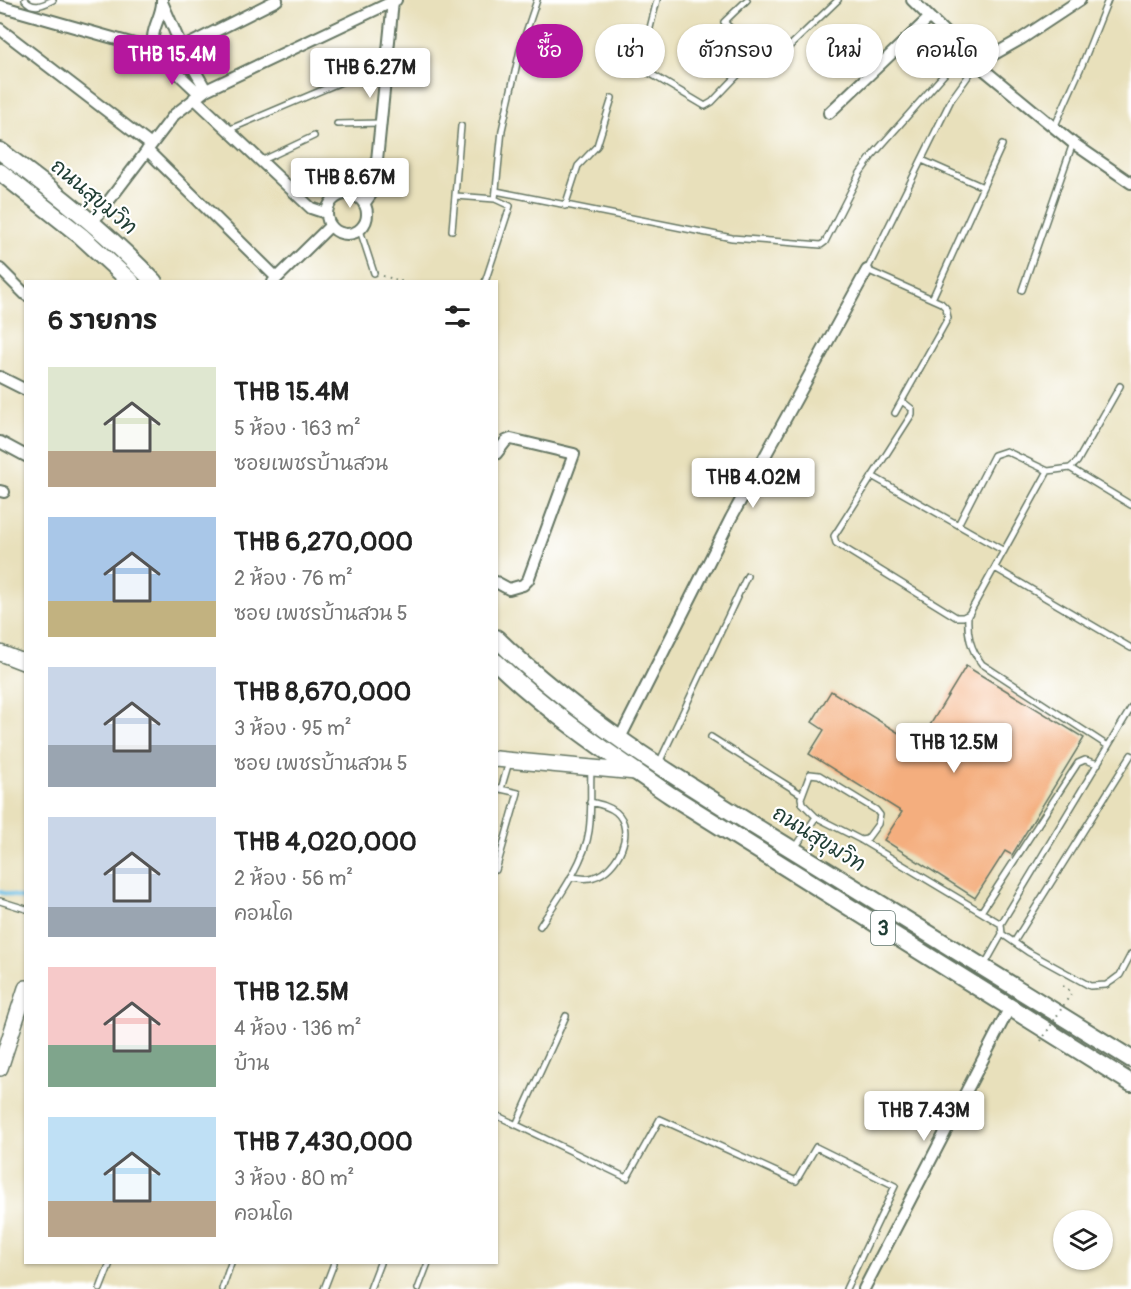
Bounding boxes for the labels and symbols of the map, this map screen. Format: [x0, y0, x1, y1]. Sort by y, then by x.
pin: THB 15.4M [103, 35, 241, 86]
pin: THB 6.27M [301, 48, 439, 99]
street label: ถนนสุขุมวิท [44, 153, 143, 243]
pin: THB 8.67M [281, 158, 419, 209]
pin: THB 4.02M [684, 458, 822, 509]
pin: THB 12.5M [885, 723, 1023, 774]
street label: ถนนสุขุมวิท [766, 800, 871, 880]
road number: 3 [871, 911, 895, 945]
pin: THB 7.43M [855, 1091, 993, 1142]

